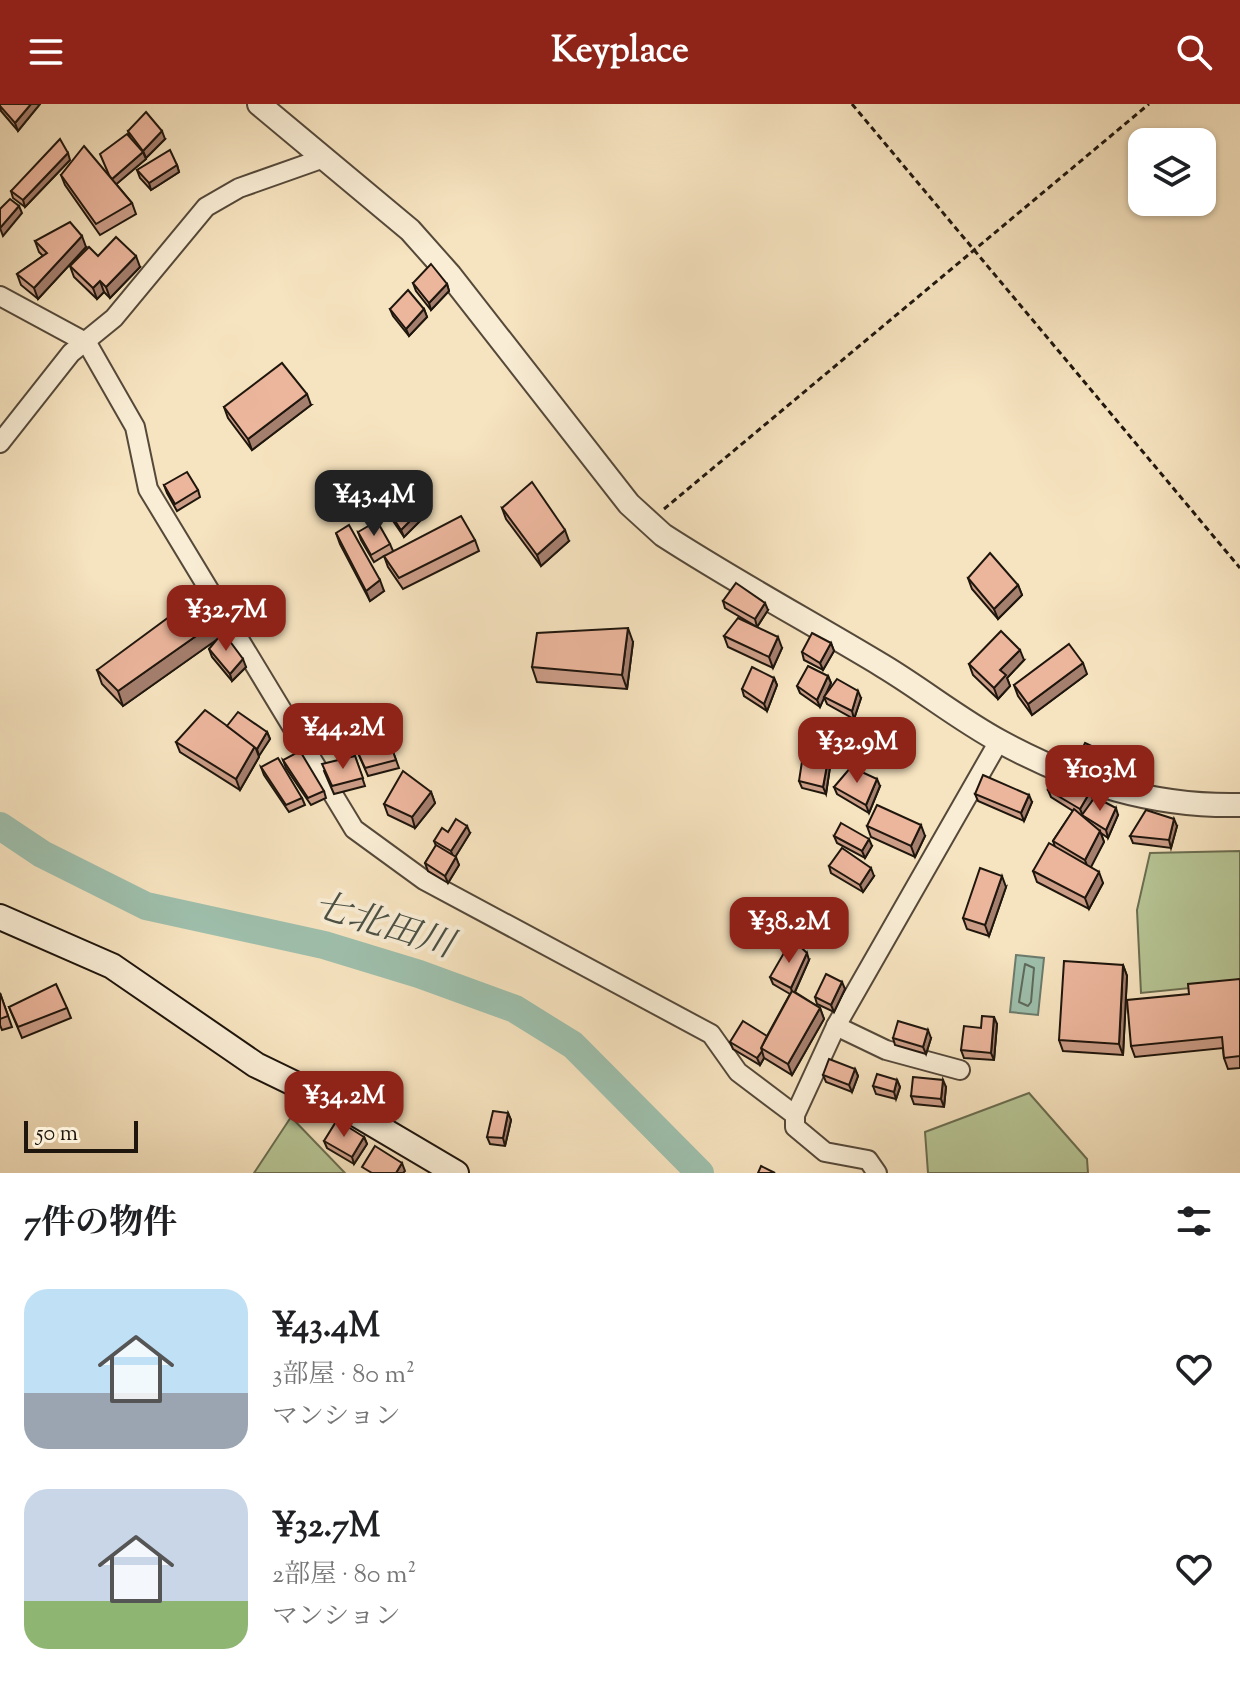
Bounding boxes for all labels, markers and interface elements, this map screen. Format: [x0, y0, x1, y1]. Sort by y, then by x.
text: Keyplace [551, 26, 689, 78]
icon: menu [24, 30, 68, 74]
icon: search [1172, 30, 1216, 74]
map controls [1128, 128, 1216, 216]
button: layers [1128, 128, 1216, 216]
pin: ¥43.4M [309, 470, 439, 538]
text: ¥43.4M [333, 477, 415, 514]
pin: ¥32.7M [161, 585, 291, 653]
text: ¥32.7M [185, 592, 267, 629]
pin: ¥44.2M [278, 703, 408, 771]
text: ¥44.2M [301, 710, 385, 747]
pin: ¥32.9M [792, 717, 922, 785]
text: ¥32.9M [816, 724, 898, 761]
pin: ¥103M [1044, 745, 1156, 813]
text: ¥103M [1063, 752, 1137, 789]
water label: 七北田川 [307, 881, 463, 974]
pin: ¥38.2M [724, 897, 854, 965]
text: ¥38.2M [748, 904, 830, 941]
pin: ¥34.2M [279, 1071, 409, 1139]
text: ¥34.2M [303, 1078, 385, 1115]
scale bar [24, 1117, 138, 1153]
text: 50 m [36, 1119, 78, 1151]
icon: filters [1172, 1199, 1216, 1243]
text: 7件の物件 [24, 1200, 177, 1249]
text: ¥43.4M [272, 1303, 380, 1352]
icon: home [88, 1321, 184, 1417]
icon: heart [1172, 1347, 1216, 1391]
text: 3部屋 · 80 m² [272, 1357, 415, 1394]
text: マンション [272, 1399, 401, 1436]
text: ¥32.7M [272, 1503, 380, 1552]
icon: home [88, 1521, 184, 1617]
icon: heart [1172, 1547, 1216, 1591]
text: 2部屋 · 80 m² [272, 1557, 416, 1594]
text: マンション [272, 1599, 401, 1636]

